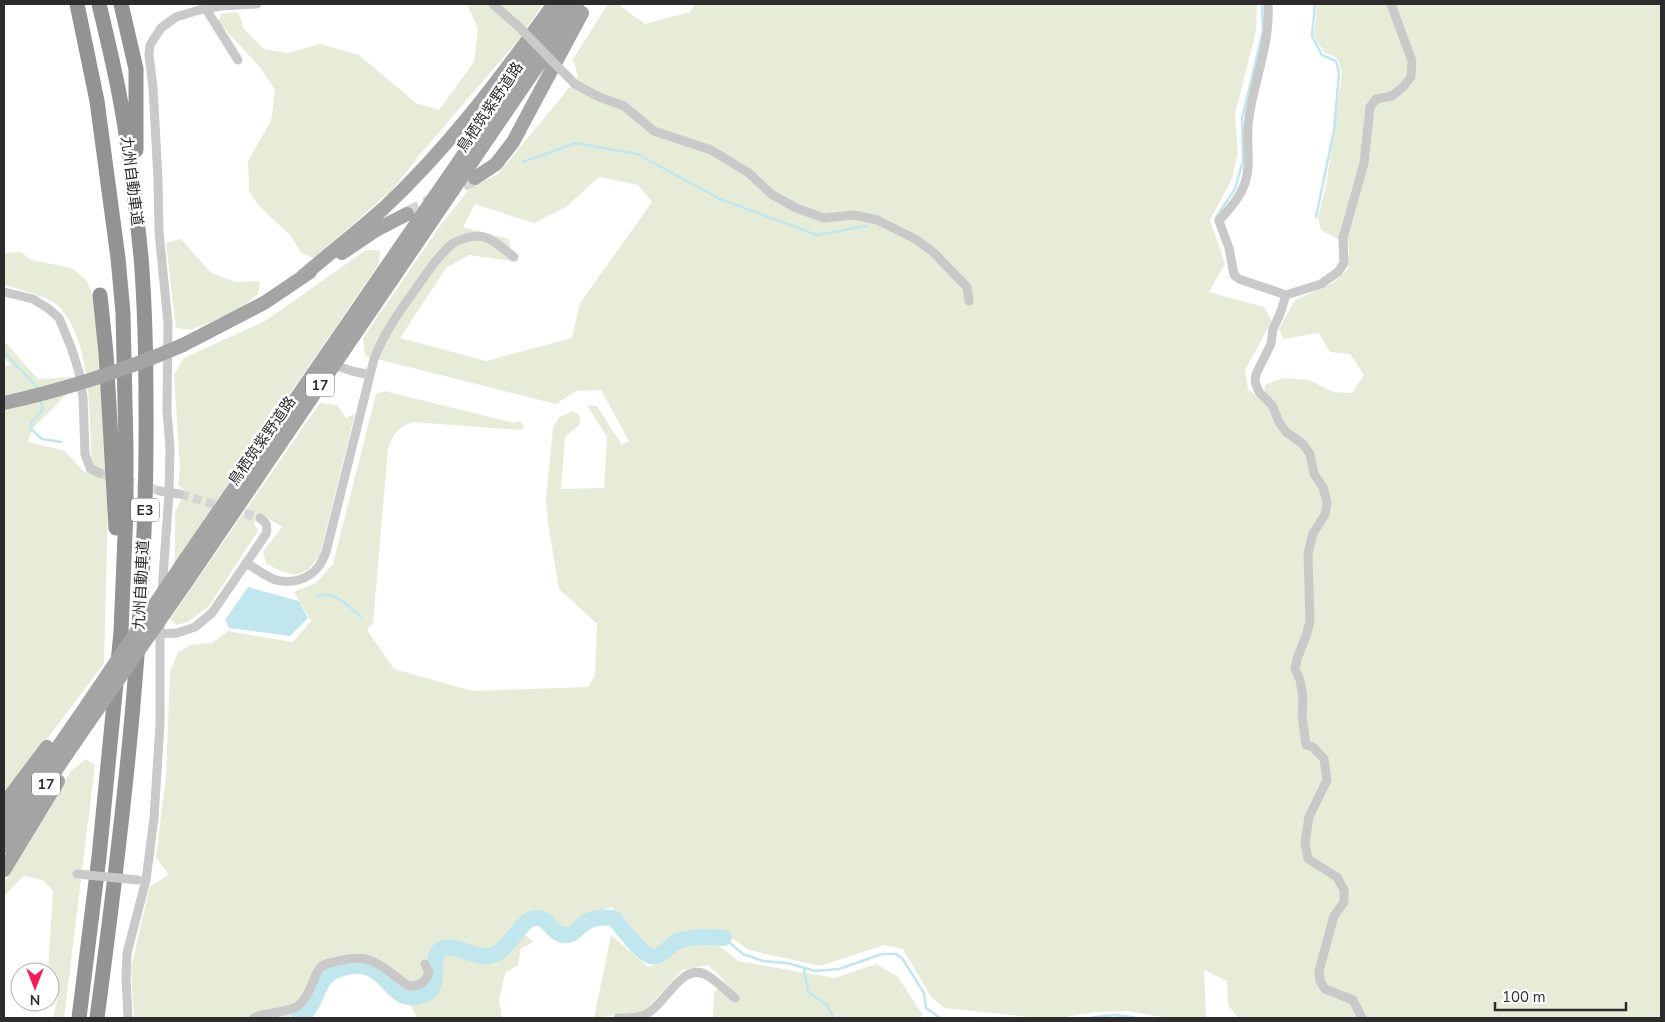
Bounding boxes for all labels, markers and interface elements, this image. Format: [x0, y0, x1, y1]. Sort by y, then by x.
street label: 鳥栖筑紫野道路 [452, 58, 528, 156]
street label: 九州自動車道 [117, 135, 147, 227]
road number: 17 [306, 374, 334, 396]
street label: 鳥栖筑紫野道路 [224, 392, 300, 490]
road number: E3 [131, 498, 159, 522]
street label: 九州自動車道 [129, 540, 153, 630]
road number: 17 [32, 772, 60, 796]
north arrow [10, 962, 60, 1012]
scale bar [1495, 980, 1626, 1012]
text: 100 m [1502, 987, 1546, 1007]
text: N [30, 990, 40, 1009]

